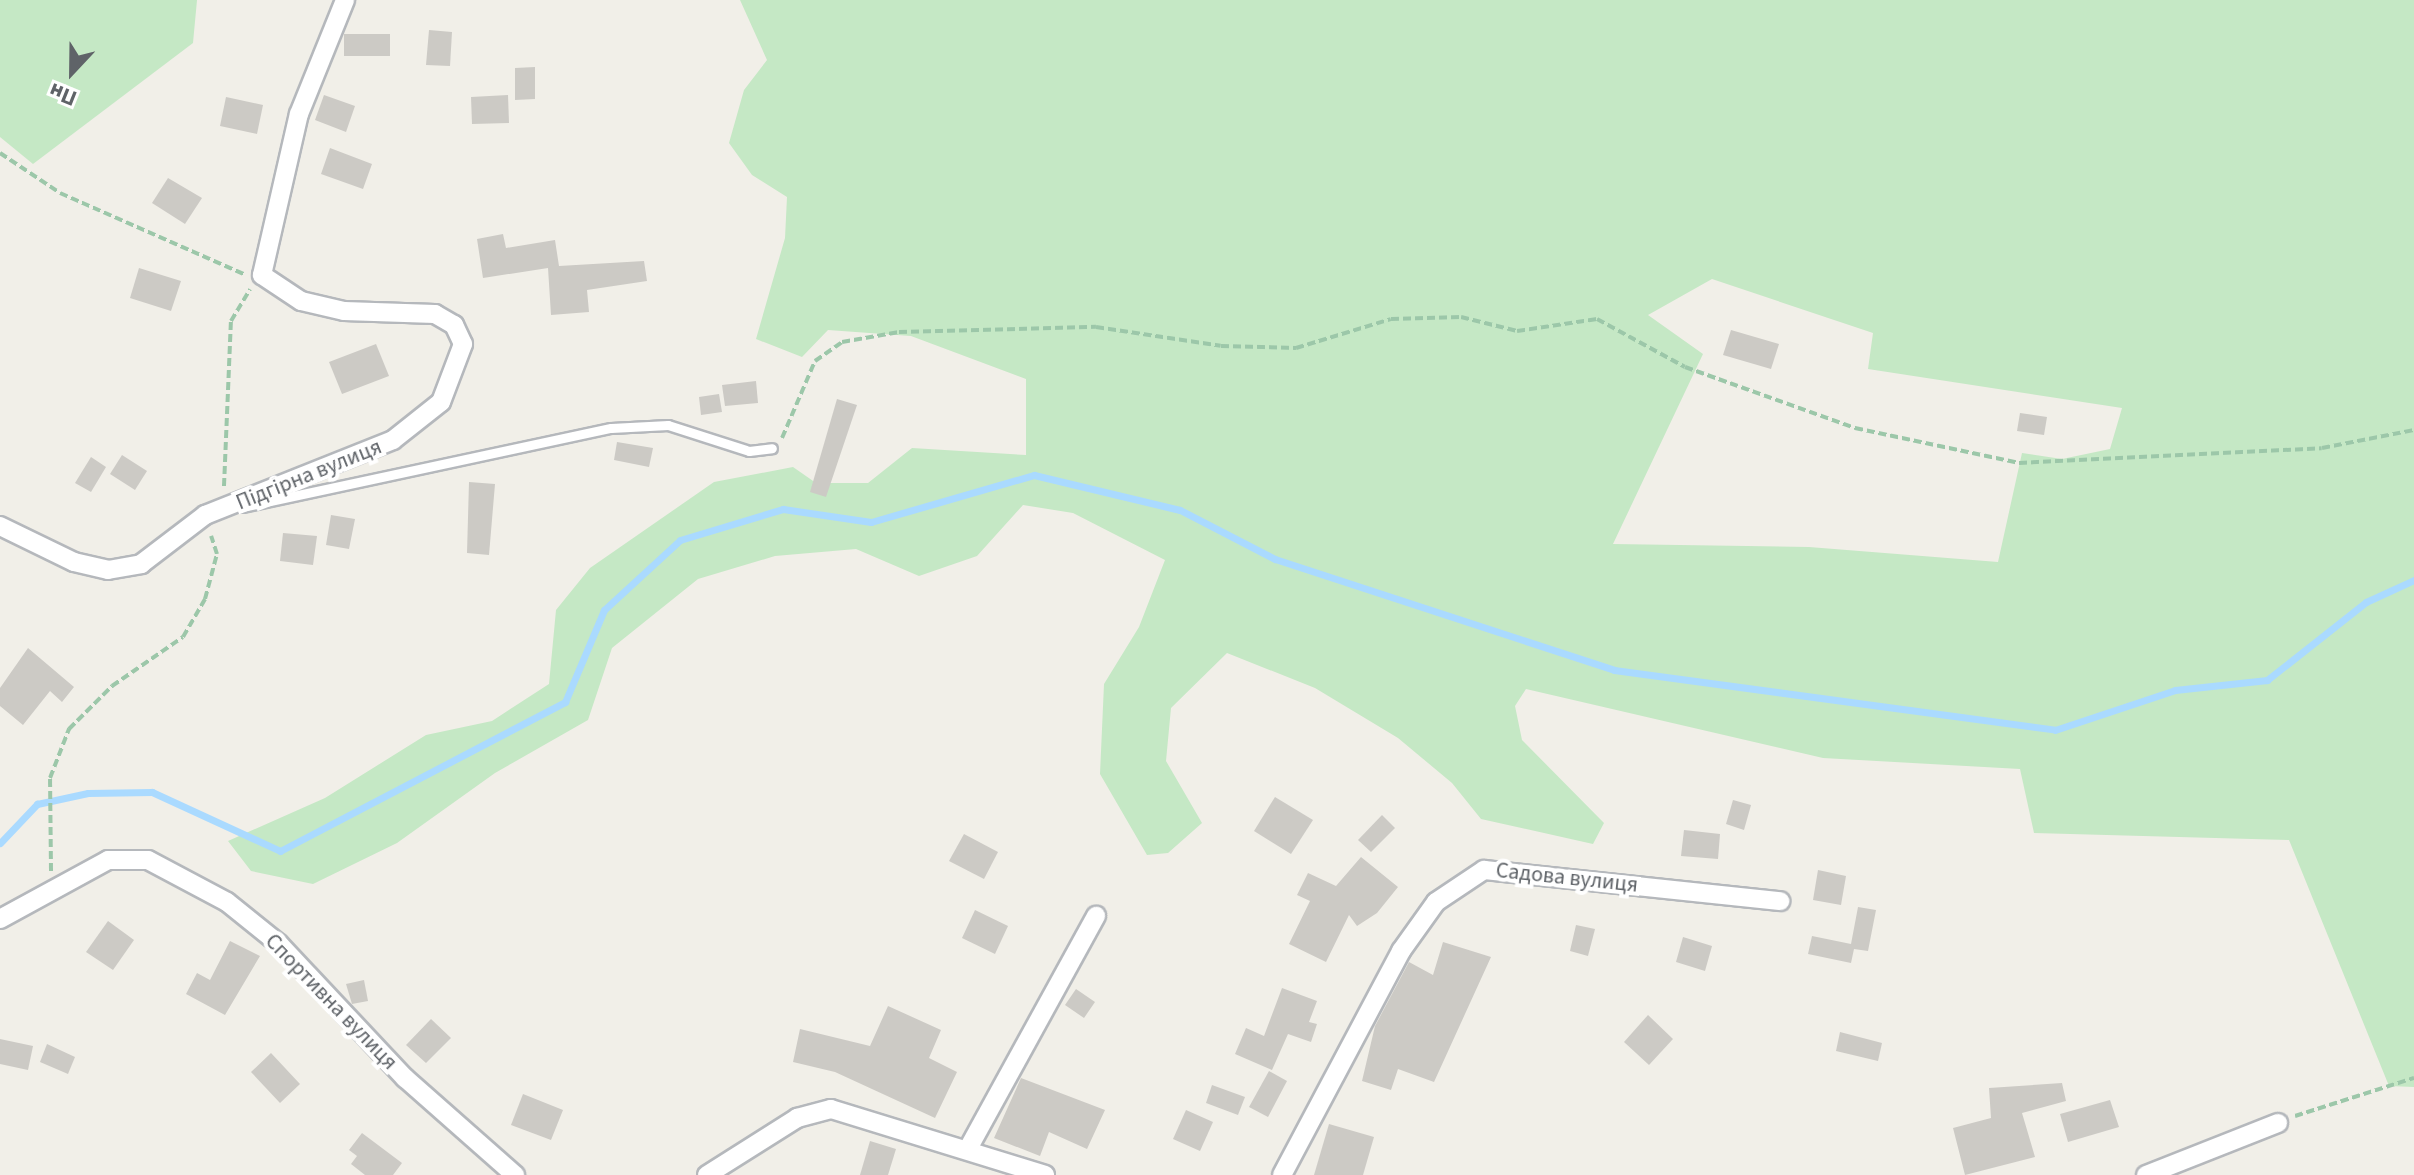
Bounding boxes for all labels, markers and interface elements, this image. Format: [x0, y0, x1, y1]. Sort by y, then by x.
north arrow [32, 32, 112, 112]
text: Пн [44, 74, 82, 114]
street label: Підгірна вулиця [232, 434, 386, 516]
street label: Садова вулиця [1495, 857, 1639, 899]
street label: Спортивна вулиця [259, 928, 403, 1076]

